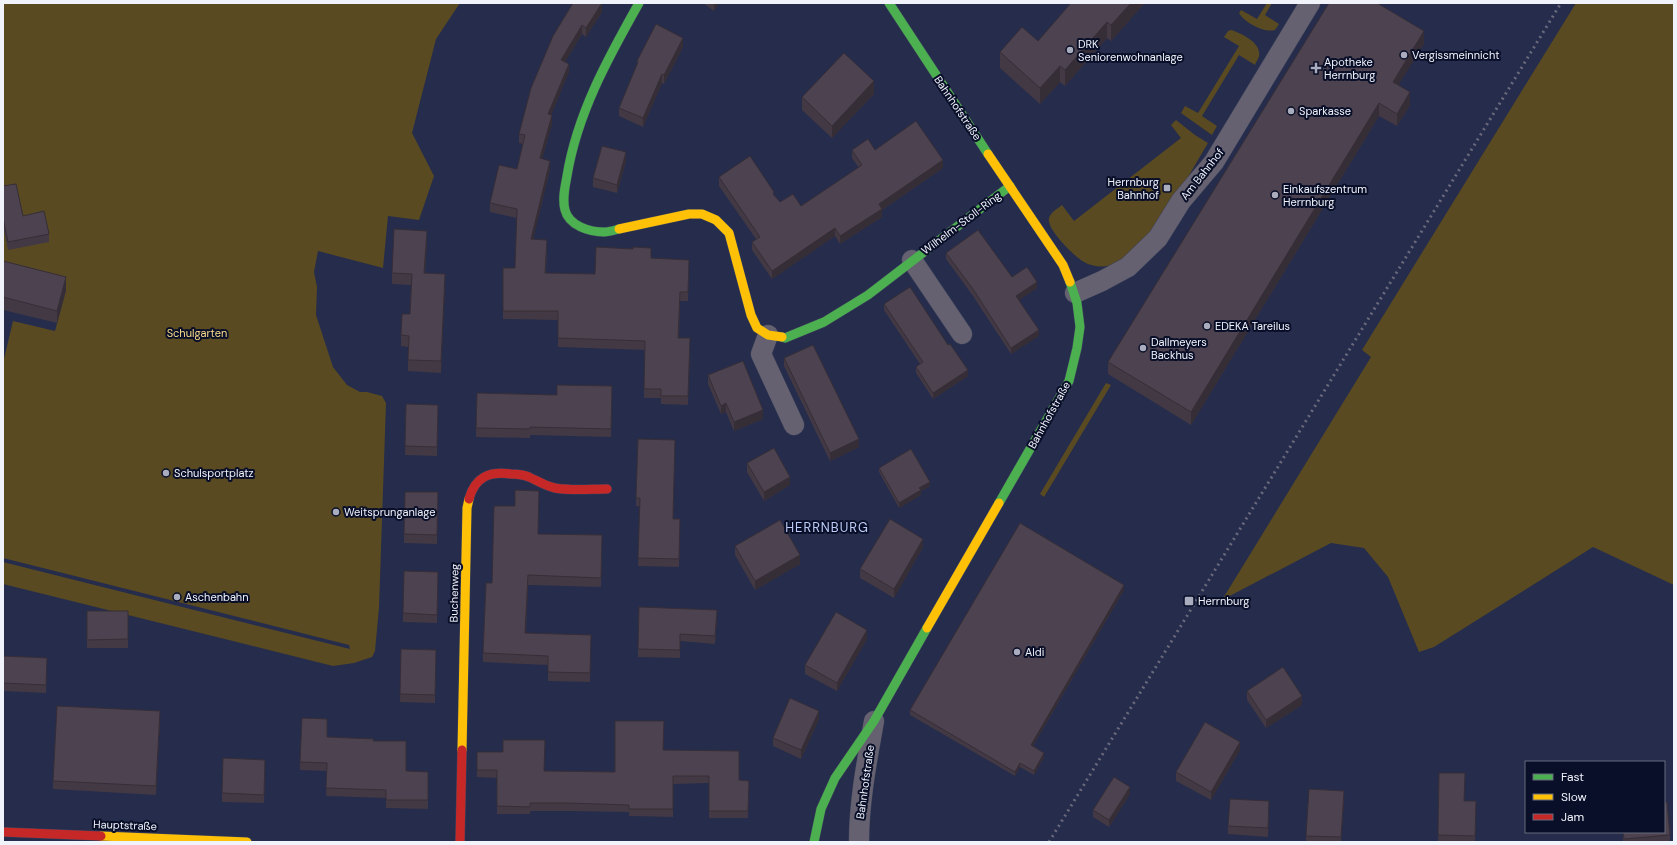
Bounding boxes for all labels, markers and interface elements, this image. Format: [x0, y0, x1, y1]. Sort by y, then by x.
place label: DRK Seniorenwohnanlage [1078, 37, 1183, 64]
marker: DRK Seniorenwohnanlage [1065, 45, 1075, 55]
place label: Vergissmeinnicht [1412, 48, 1500, 62]
marker: Vergissmeinnicht [1399, 50, 1409, 60]
place label: Apotheke Herrnburg [1324, 55, 1375, 82]
marker: Apotheke Herrnburg [1311, 63, 1321, 73]
street label: Bahnhofstraße [931, 73, 985, 143]
place label: Sparkasse [1299, 104, 1351, 118]
marker: Sparkasse [1286, 106, 1296, 116]
street label: Am Bahnhof [1177, 145, 1227, 203]
place label: Herrnburg Bahnhof [1108, 175, 1159, 202]
place label: Einkaufszentrum Herrnburg [1283, 182, 1367, 209]
marker: Herrnburg Bahnhof [1162, 183, 1172, 193]
street label: Wilhelm-Stoll-Ring [918, 189, 1004, 257]
marker: Einkaufszentrum Herrnburg [1270, 190, 1280, 200]
place label: EDEKA Tareilus [1215, 319, 1290, 333]
marker: EDEKA Tareilus [1202, 321, 1212, 331]
park label: Schulgarten [167, 326, 227, 340]
place label: Dallmeyers Backhus [1151, 335, 1207, 362]
marker: Dallmeyers Backhus [1138, 343, 1148, 353]
street label: Bahnhofstraße [1025, 379, 1073, 451]
place label: Schulsportplatz [174, 466, 254, 480]
marker: Schulsportplatz [161, 468, 171, 478]
place label: Weitsprunganlage [344, 505, 435, 519]
marker: Weitsprunganlage [331, 507, 341, 517]
district label: HERRNBURG [785, 519, 869, 536]
street label: Buchenweg [446, 564, 462, 622]
place label: Aschenbahn [185, 590, 249, 604]
marker: Aschenbahn [172, 592, 182, 602]
place label: Herrnburg [1198, 594, 1249, 608]
marker: Herrnburg [1183, 595, 1195, 607]
place label: Aldi [1025, 645, 1044, 659]
marker: Aldi [1012, 647, 1022, 657]
street label: Bahnhofstraße [853, 744, 877, 820]
legend [1525, 761, 1665, 833]
text: Fast [1561, 769, 1584, 785]
text: Slow [1561, 789, 1587, 805]
text: Jam [1561, 809, 1584, 825]
street label: Hauptstraße [93, 817, 157, 833]

